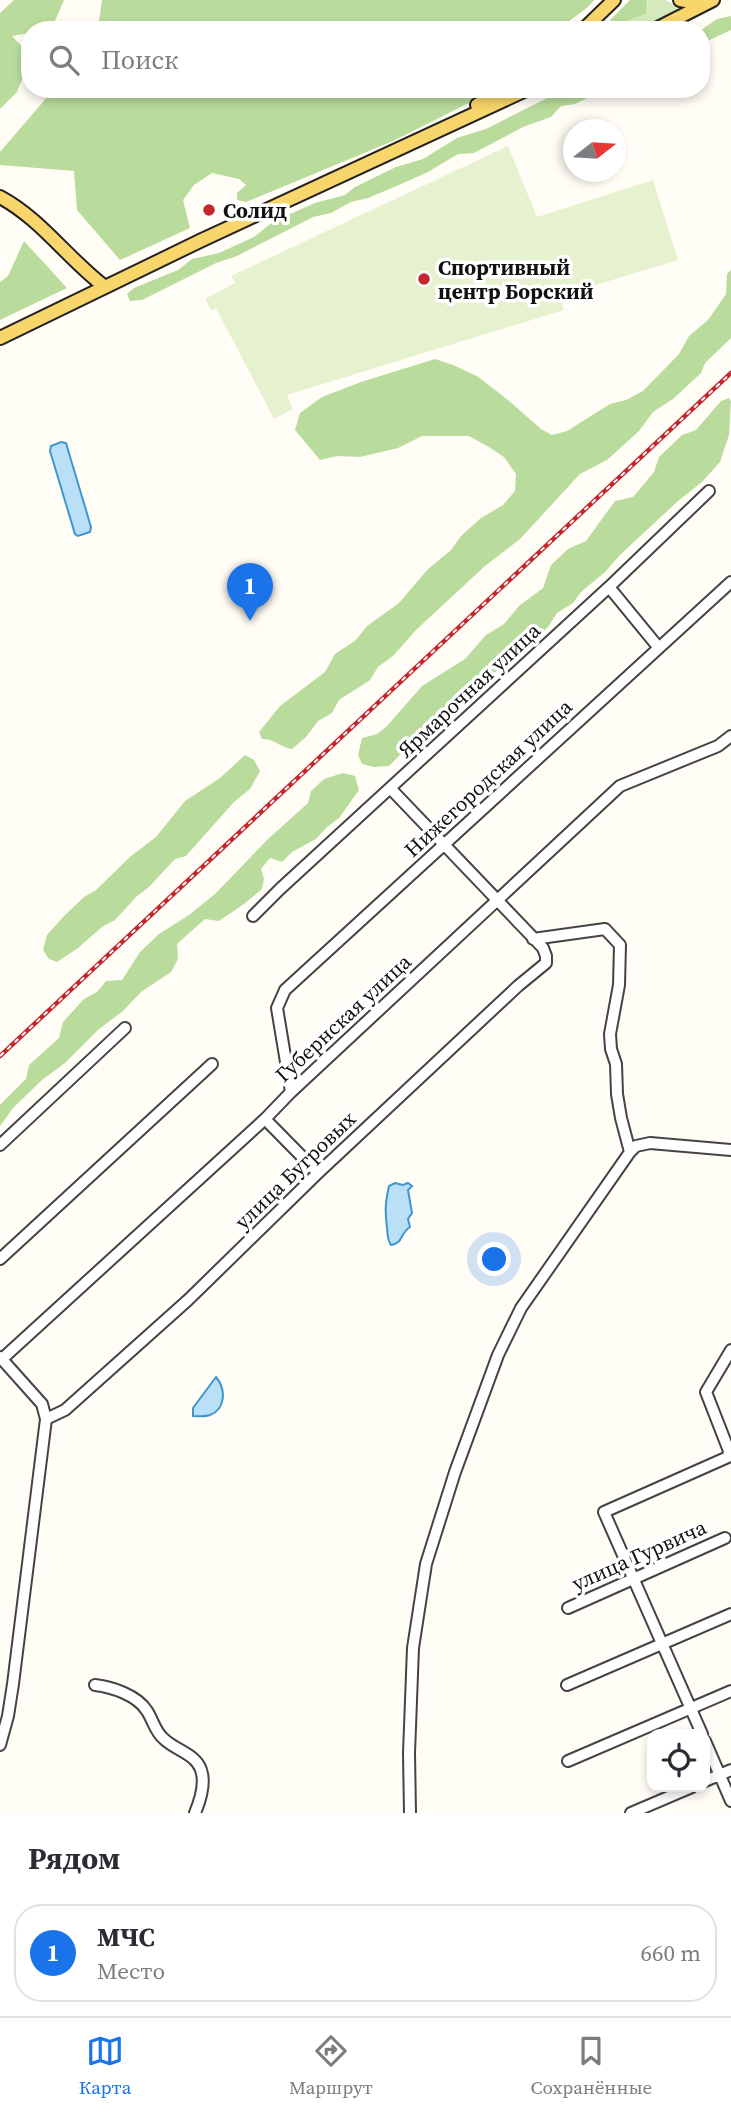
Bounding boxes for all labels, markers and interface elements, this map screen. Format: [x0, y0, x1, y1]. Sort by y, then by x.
search box [21, 21, 710, 98]
icon: search [45, 41, 83, 79]
text: Поиск [101, 42, 178, 78]
north arrow [563, 119, 626, 182]
place label: Солид [223, 196, 287, 225]
marker: Солид [201, 202, 217, 218]
place label: Спортивный центр Борский [438, 253, 594, 306]
marker: Спортивный центр Борский [416, 271, 432, 287]
pin: 1 [227, 563, 273, 621]
street label: Ярмарочная улица [391, 616, 547, 764]
street label: Нижегородская улица [398, 692, 578, 864]
street label: Губернская улица [269, 947, 418, 1089]
street label: улица Бугровых [228, 1105, 362, 1235]
your location [477, 1242, 511, 1276]
street label: улица Гурвича [567, 1512, 711, 1598]
map controls [647, 1729, 710, 1792]
button: locate [647, 1729, 710, 1792]
text: Рядом [28, 1838, 120, 1879]
text: МЧС [97, 1919, 155, 1955]
text: 1 [47, 1937, 59, 1969]
text: 660 m [640, 1937, 701, 1969]
text: Место [97, 1955, 165, 1987]
tab: Карта [79, 2032, 131, 2100]
tab: Маршрут [289, 2032, 373, 2100]
tab: Сохранённые [531, 2032, 652, 2100]

